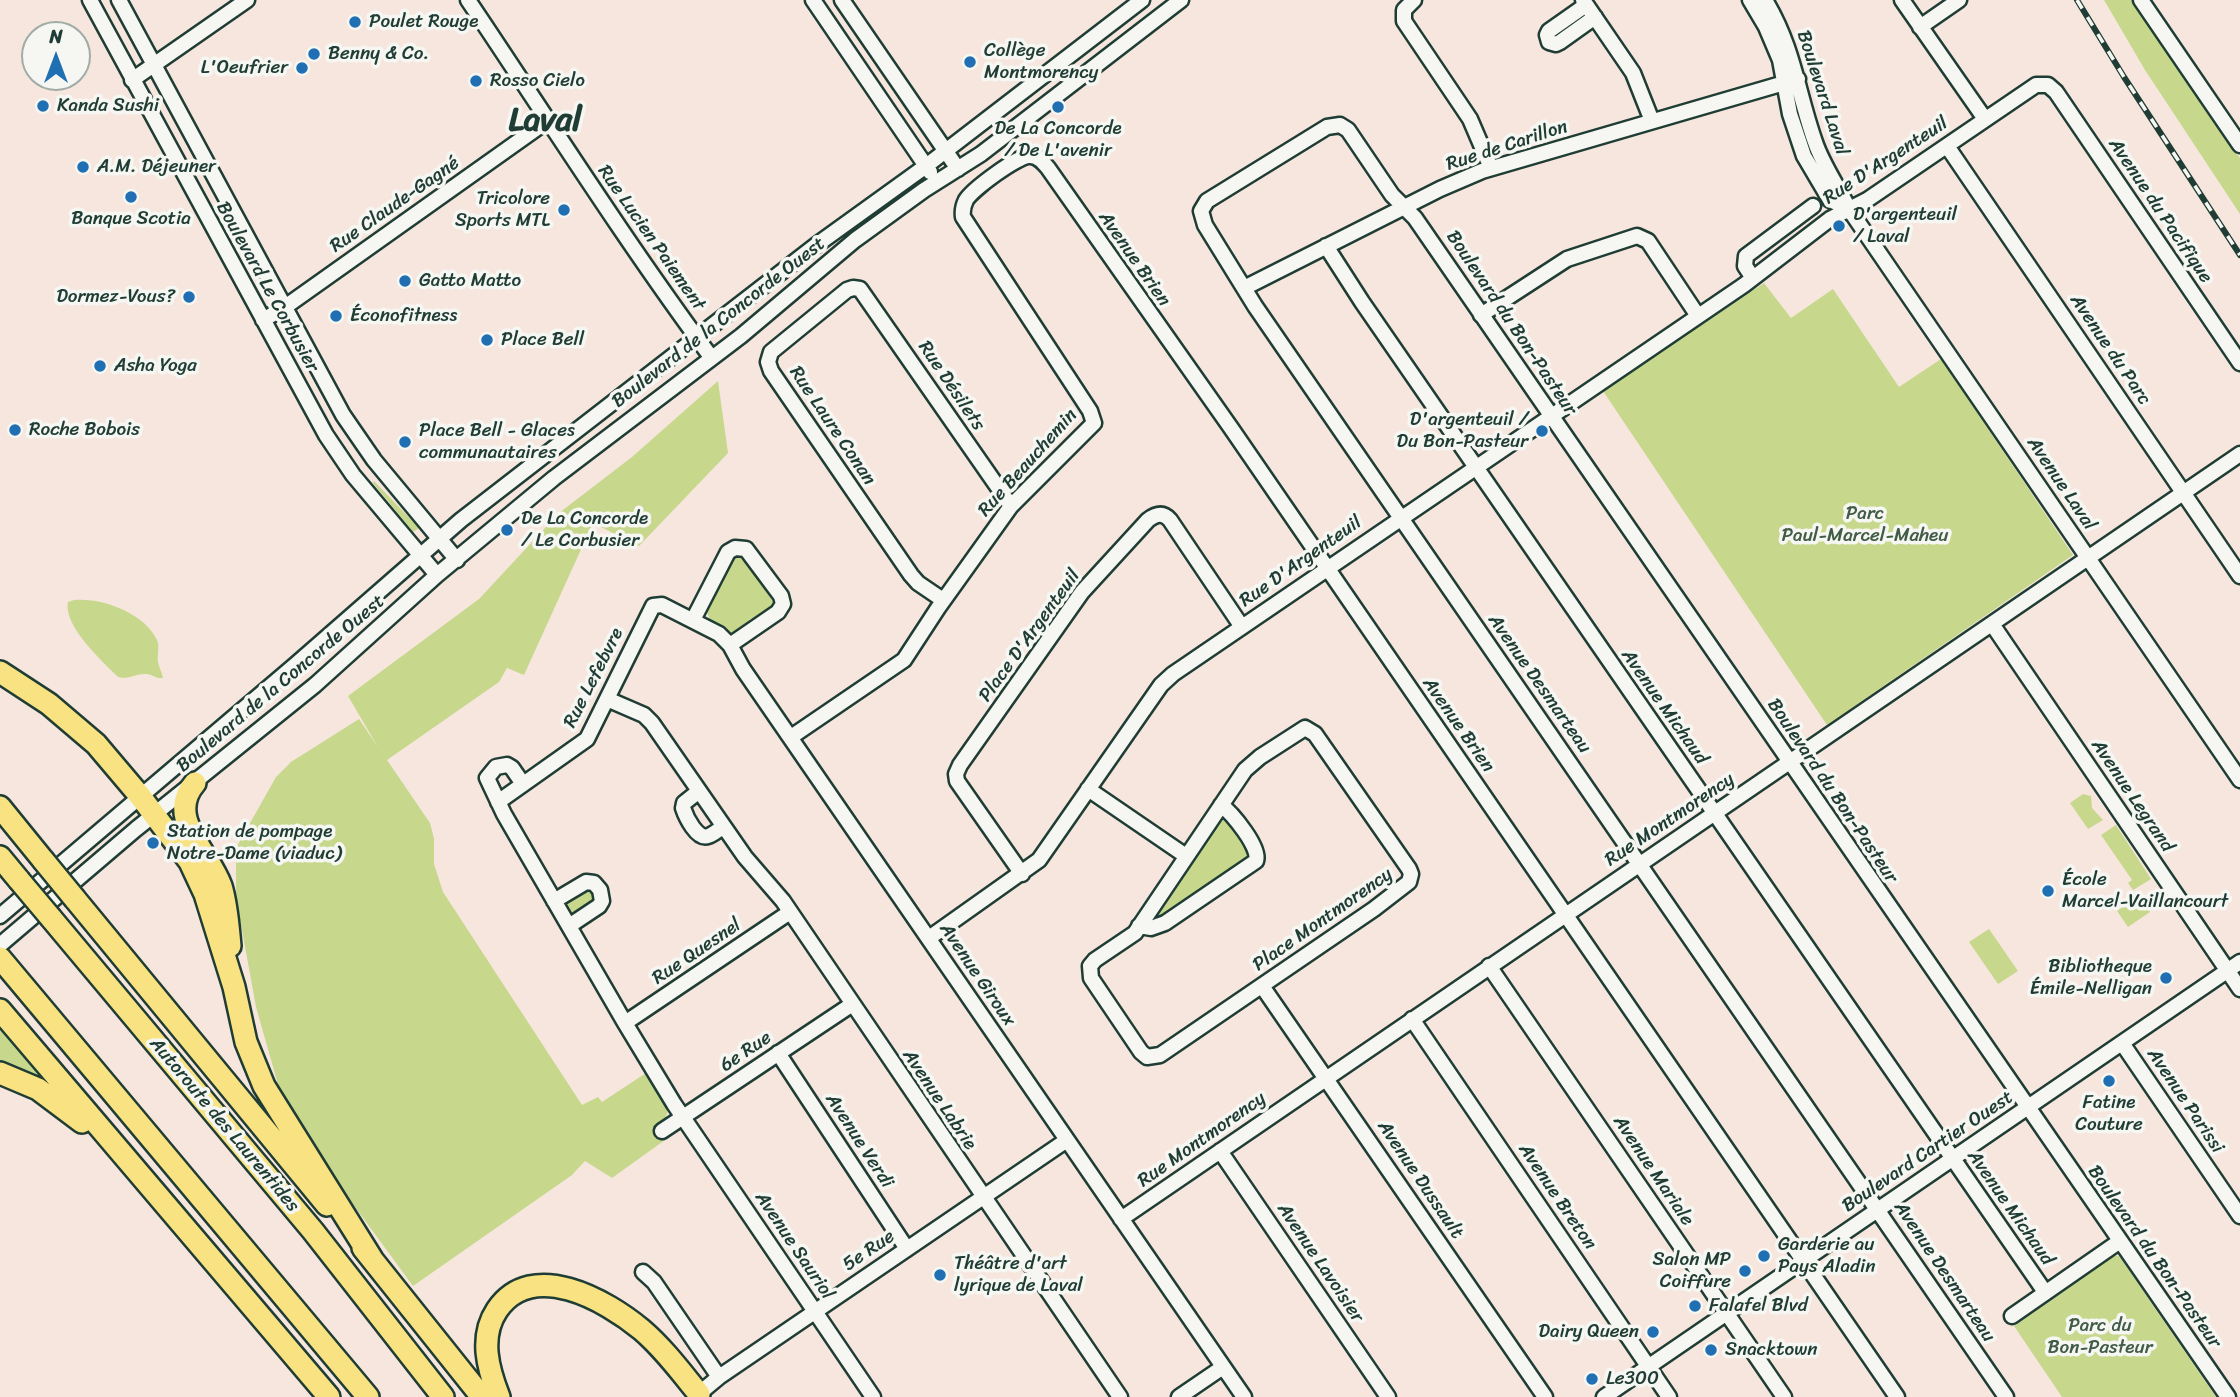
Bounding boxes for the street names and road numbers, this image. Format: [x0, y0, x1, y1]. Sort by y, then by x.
street label: Boulevard Laval [1791, 28, 1853, 158]
street label: Rue D'Argenteuil [1820, 112, 1952, 210]
street label: Rue de Carillon [1444, 116, 1570, 176]
street label: Avenue du Pacifique [2103, 134, 2217, 288]
street label: Rue Claude-Gagné [326, 152, 464, 258]
street label: Rue Lucien Paiement [592, 161, 710, 315]
street label: Boulevard Le Corbusier [211, 198, 323, 376]
street label: Avenue Brien [1093, 207, 1175, 311]
street label: Boulevard du Bon-Pasteur [1441, 226, 1581, 420]
street label: Boulevard de la Concorde Ouest [608, 233, 830, 413]
street label: Avenue du Parc [2064, 290, 2156, 410]
street label: Rue Désilets [913, 337, 989, 435]
street label: Rue Laure Conan [784, 362, 880, 490]
street label: Rue Beauchemin [974, 404, 1082, 522]
street label: Avenue Laval [2021, 433, 2101, 535]
street label: Rue D'Argenteuil [1236, 511, 1366, 613]
street label: Place D'Argenteuil [974, 565, 1086, 707]
street label: Boulevard de la Concorde Ouest [172, 590, 390, 778]
street label: Avenue Desmarteau [1482, 610, 1596, 758]
street label: Rue Lefebvre [559, 624, 629, 732]
street label: Avenue Michaud [1616, 645, 1712, 769]
street label: Avenue Brien [1417, 673, 1499, 777]
street label: Boulevard du Bon-Pasteur [1762, 694, 1902, 888]
street label: Avenue Legrand [2086, 735, 2178, 857]
street label: Rue Montmorency [1601, 768, 1739, 872]
street label: Place Montmorency [1249, 863, 1397, 977]
street label: Rue Quesnel [648, 914, 746, 990]
street label: Avenue Giroux [934, 919, 1020, 1031]
street label: 6e Rue [716, 1027, 776, 1077]
street label: Autoroute des Laurentides [144, 1033, 304, 1217]
street label: Avenue Parissi [2142, 1044, 2228, 1158]
street label: Avenue Labrie [897, 1045, 981, 1155]
street label: Boulevard Cartier Ouest [1838, 1086, 2018, 1218]
street label: Rue Montmorency [1134, 1087, 1270, 1193]
street label: Avenue Verdi [820, 1089, 898, 1193]
street label: Avenue Mariale [1608, 1111, 1698, 1231]
street label: Avenue Dussault [1372, 1116, 1468, 1244]
street label: Avenue Breton [1513, 1139, 1601, 1255]
street label: Avenue Michaud [1962, 1146, 2058, 1270]
street label: Boulevard du Bon-Pasteur [2082, 1161, 2226, 1353]
street label: Avenue Sauriol [750, 1188, 838, 1304]
street label: Avenue Desmarteau [1889, 1197, 1999, 1347]
street label: Avenue Lavoisier [1272, 1199, 1368, 1327]
street label: 5e Rue [839, 1225, 899, 1277]

